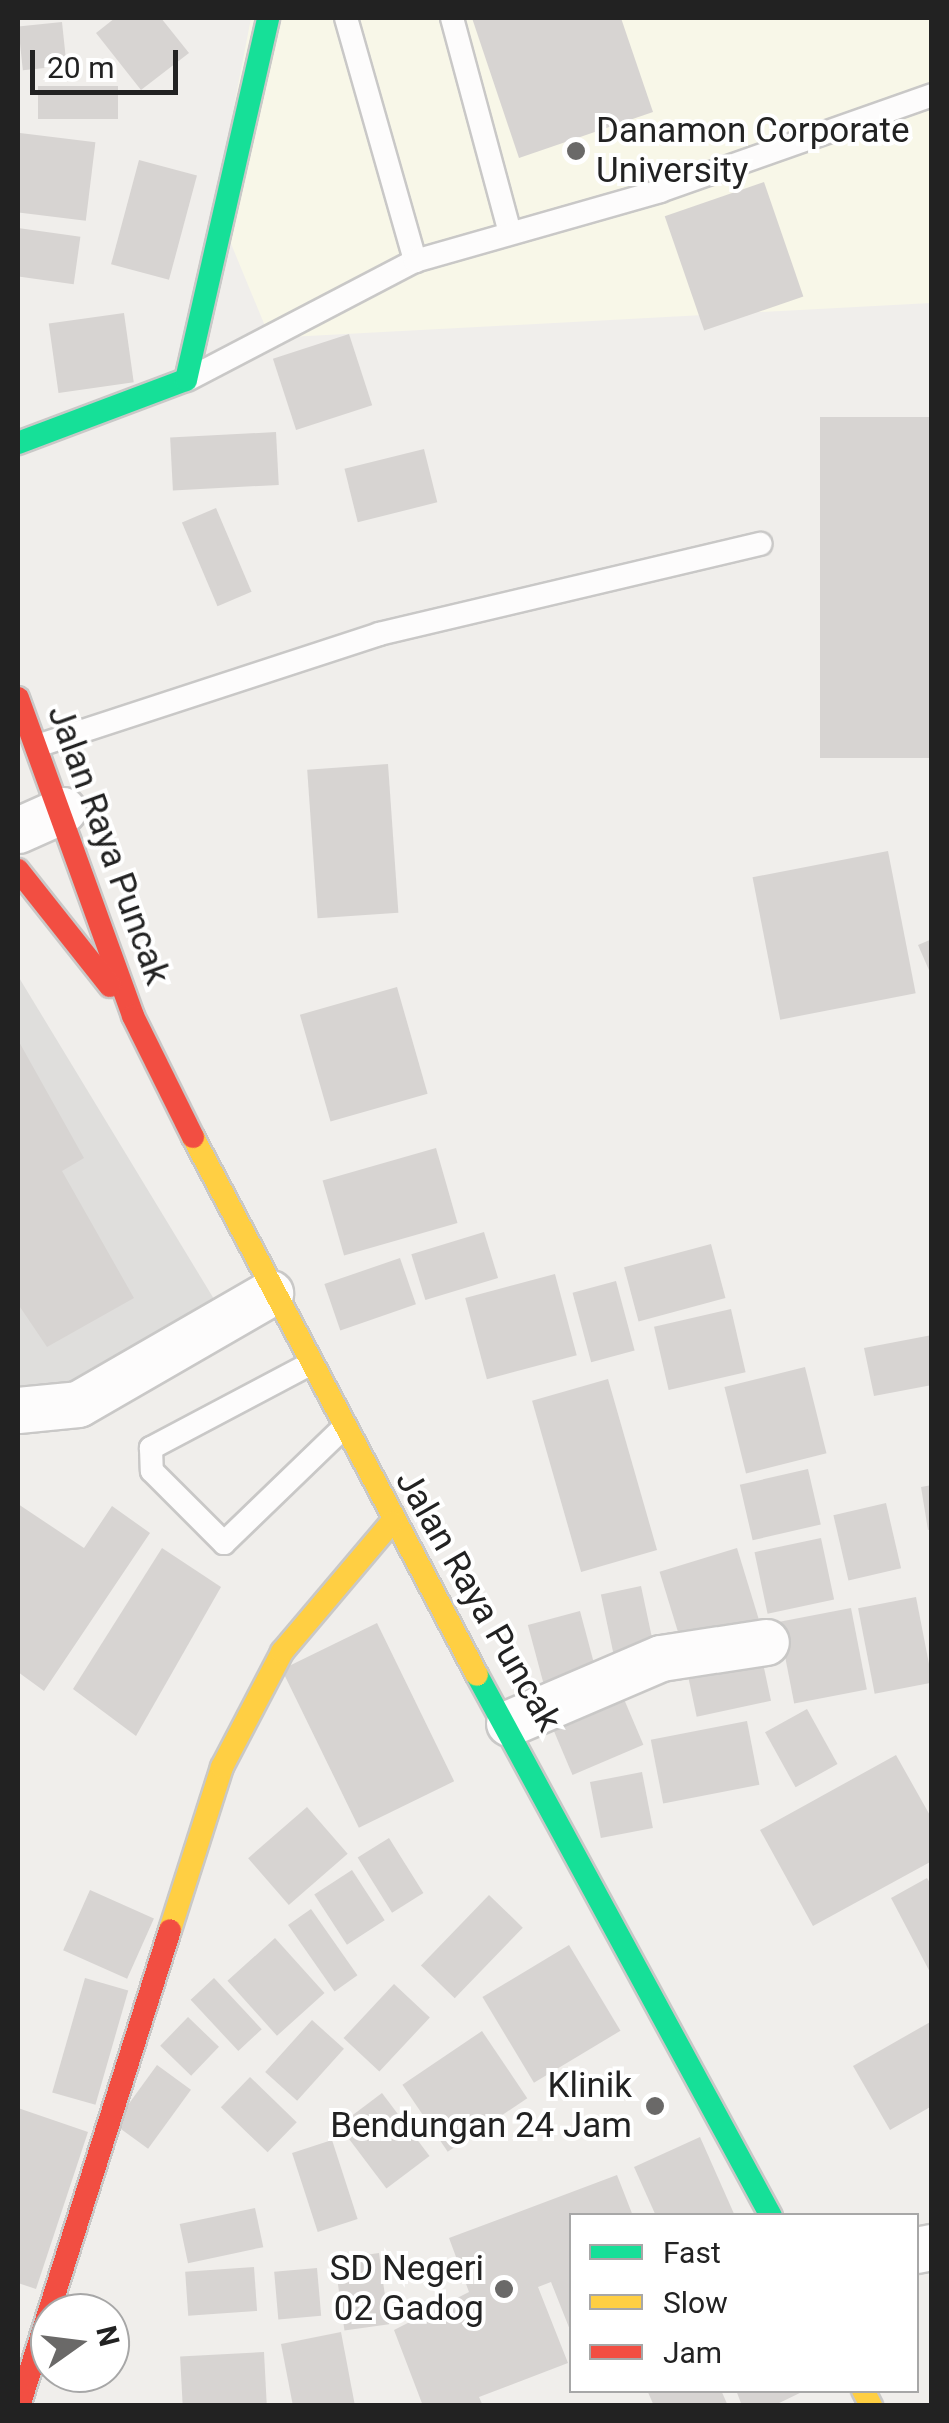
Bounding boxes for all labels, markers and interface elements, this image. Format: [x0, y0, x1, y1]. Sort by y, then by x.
scale bar [35, 30, 182, 92]
text: 20 m [47, 50, 114, 85]
place label: Danamon Corporate University [596, 110, 909, 192]
marker: Danamon Corporate University [565, 140, 587, 162]
street label: Jalan Raya Puncak [38, 700, 178, 990]
street label: Jalan Raya Puncak [386, 1463, 570, 1739]
place label: Klinik Bendungan 24 Jam [330, 2065, 632, 2147]
marker: Klinik Bendungan 24 Jam [642, 2093, 668, 2119]
legend [569, 2213, 919, 2393]
text: Fast [663, 2235, 721, 2270]
place label: SD Negeri 02 Gadog [329, 2248, 484, 2330]
marker: SD Negeri 02 Gadog [493, 2278, 515, 2300]
text: Slow [663, 2285, 728, 2320]
north arrow [30, 2293, 130, 2393]
text: N [89, 2323, 126, 2350]
text: Jam [663, 2335, 722, 2370]

